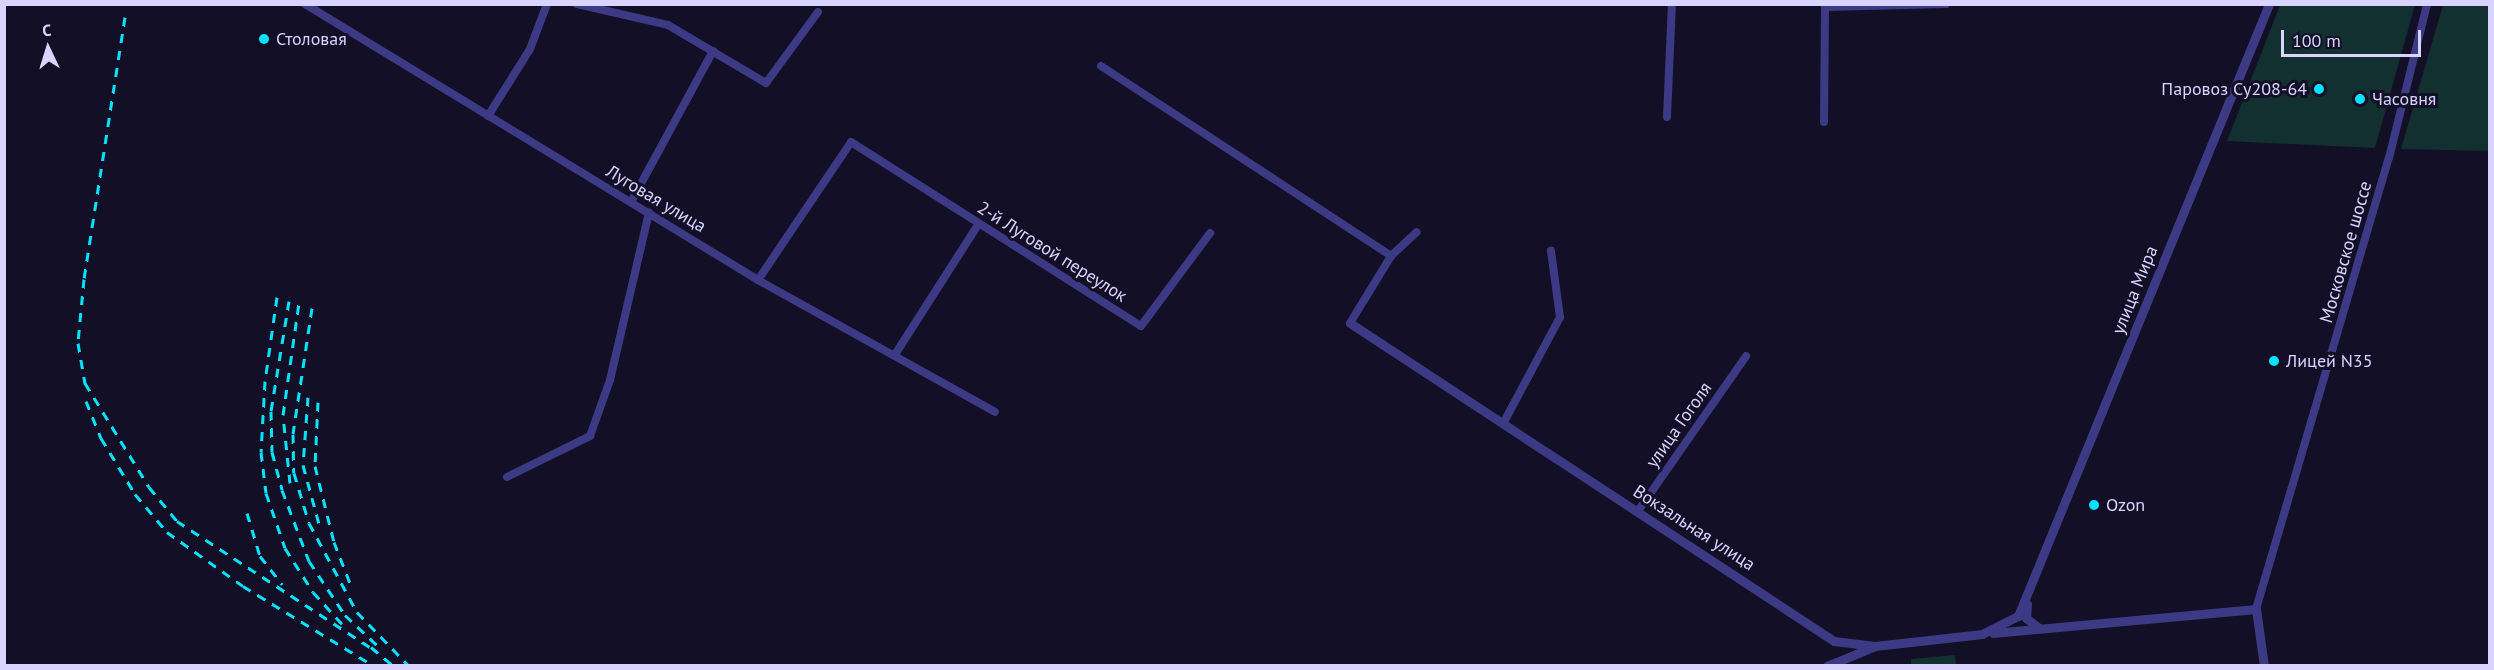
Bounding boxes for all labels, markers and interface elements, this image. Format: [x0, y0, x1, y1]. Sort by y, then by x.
north arrow [18, 18, 78, 78]
scale bar [2284, 18, 2424, 56]
text: С [42, 20, 52, 40]
place label: Столовая [276, 28, 347, 50]
text: 100 m [2292, 29, 2341, 52]
marker: Столовая [257, 32, 271, 46]
place label: Паровоз Су208-64 [2161, 78, 2307, 100]
marker: Паровоз Су208-64 [2312, 82, 2326, 96]
place label: Часовня [2372, 88, 2436, 110]
marker: Часовня [2353, 92, 2367, 106]
street label: Луговая улица [602, 161, 710, 237]
street label: Московское шоссе [2315, 179, 2377, 325]
street label: 2-й Луговой переулок [973, 197, 1131, 307]
street label: улица Мира [2108, 243, 2162, 337]
place label: Лицей N35 [2286, 350, 2372, 372]
marker: Лицей N35 [2267, 354, 2281, 368]
street label: улица Гоголя [1642, 378, 1716, 472]
street label: Вокзальная улица [1629, 481, 1759, 575]
place label: Ozon [2106, 494, 2145, 516]
marker: Ozon [2087, 498, 2101, 512]

